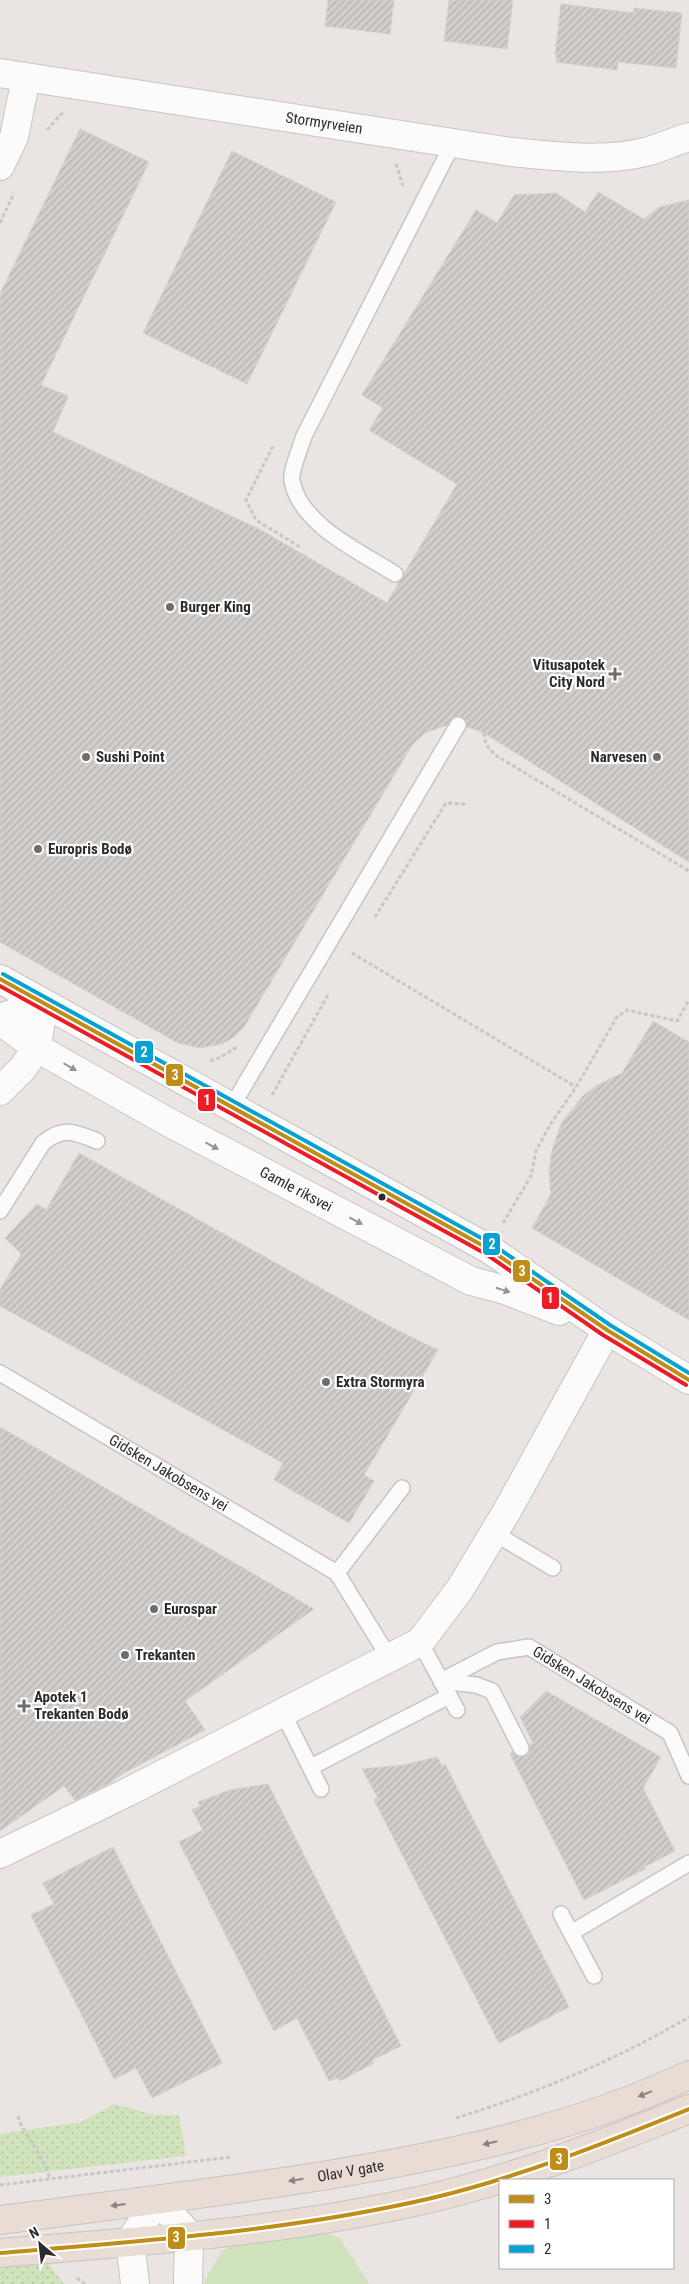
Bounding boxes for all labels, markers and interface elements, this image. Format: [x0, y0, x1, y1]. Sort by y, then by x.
street label: Stormyrveien [284, 108, 364, 138]
place label: Burger King [180, 598, 251, 616]
marker: Burger King [164, 601, 176, 613]
place label: Vitusapotek City Nord [533, 656, 606, 691]
marker: Vitusapotek City Nord [609, 668, 621, 680]
place label: Sushi Point [96, 748, 165, 766]
place label: Narvesen [590, 748, 647, 766]
marker: Sushi Point [80, 751, 92, 763]
marker: Narvesen [651, 751, 663, 763]
place label: Europris Bodø [48, 840, 132, 858]
marker: Europris Bodø [32, 843, 44, 855]
line badge: 2 [134, 1040, 154, 1064]
text: 2 [140, 1044, 148, 1060]
one-way arrow [63, 1063, 77, 1071]
line badge: 3 [165, 1063, 184, 1087]
text: 3 [171, 1067, 179, 1083]
line badge: 1 [197, 1088, 216, 1112]
text: 1 [203, 1092, 211, 1108]
one-way arrow [205, 1142, 219, 1150]
street label: Gamle riksvei [257, 1163, 336, 1216]
unlabelled marker [377, 1192, 387, 1202]
one-way arrow [349, 1217, 363, 1225]
line badge: 2 [482, 1232, 501, 1256]
text: 2 [488, 1236, 496, 1252]
line badge: 3 [512, 1259, 531, 1283]
text: 3 [518, 1263, 526, 1279]
line badge: 1 [541, 1286, 560, 1310]
one-way arrow [495, 1287, 510, 1294]
text: 1 [546, 1290, 554, 1306]
place label: Extra Stormyra [336, 1373, 425, 1391]
marker: Extra Stormyra [320, 1376, 332, 1388]
street label: Gidsken Jakobsens vei [106, 1431, 231, 1515]
place label: Eurospar [164, 1600, 217, 1618]
marker: Eurospar [148, 1603, 160, 1615]
street label: Gidsken Jakobsens vei [529, 1642, 654, 1728]
place label: Trekanten [135, 1646, 195, 1664]
marker: Trekanten [119, 1649, 131, 1661]
place label: Apotek 1 Trekanten Bodø [34, 1688, 129, 1723]
marker: Apotek 1 Trekanten Bodø [18, 1700, 30, 1712]
one-way arrow [637, 2091, 652, 2099]
one-way arrow [482, 2139, 497, 2147]
line badge: 3 [549, 2147, 569, 2171]
text: 3 [555, 2151, 563, 2167]
street label: Olav V gate [316, 2156, 385, 2186]
one-way arrow [287, 2177, 303, 2185]
legend [499, 2179, 674, 2269]
text: 3 [544, 2190, 551, 2208]
one-way arrow [109, 2201, 125, 2209]
text: 1 [544, 2215, 551, 2233]
north arrow [15, 2219, 65, 2269]
text: N [26, 2223, 41, 2242]
line badge: 3 [167, 2226, 186, 2250]
text: 3 [172, 2229, 180, 2245]
text: 2 [544, 2240, 551, 2258]

